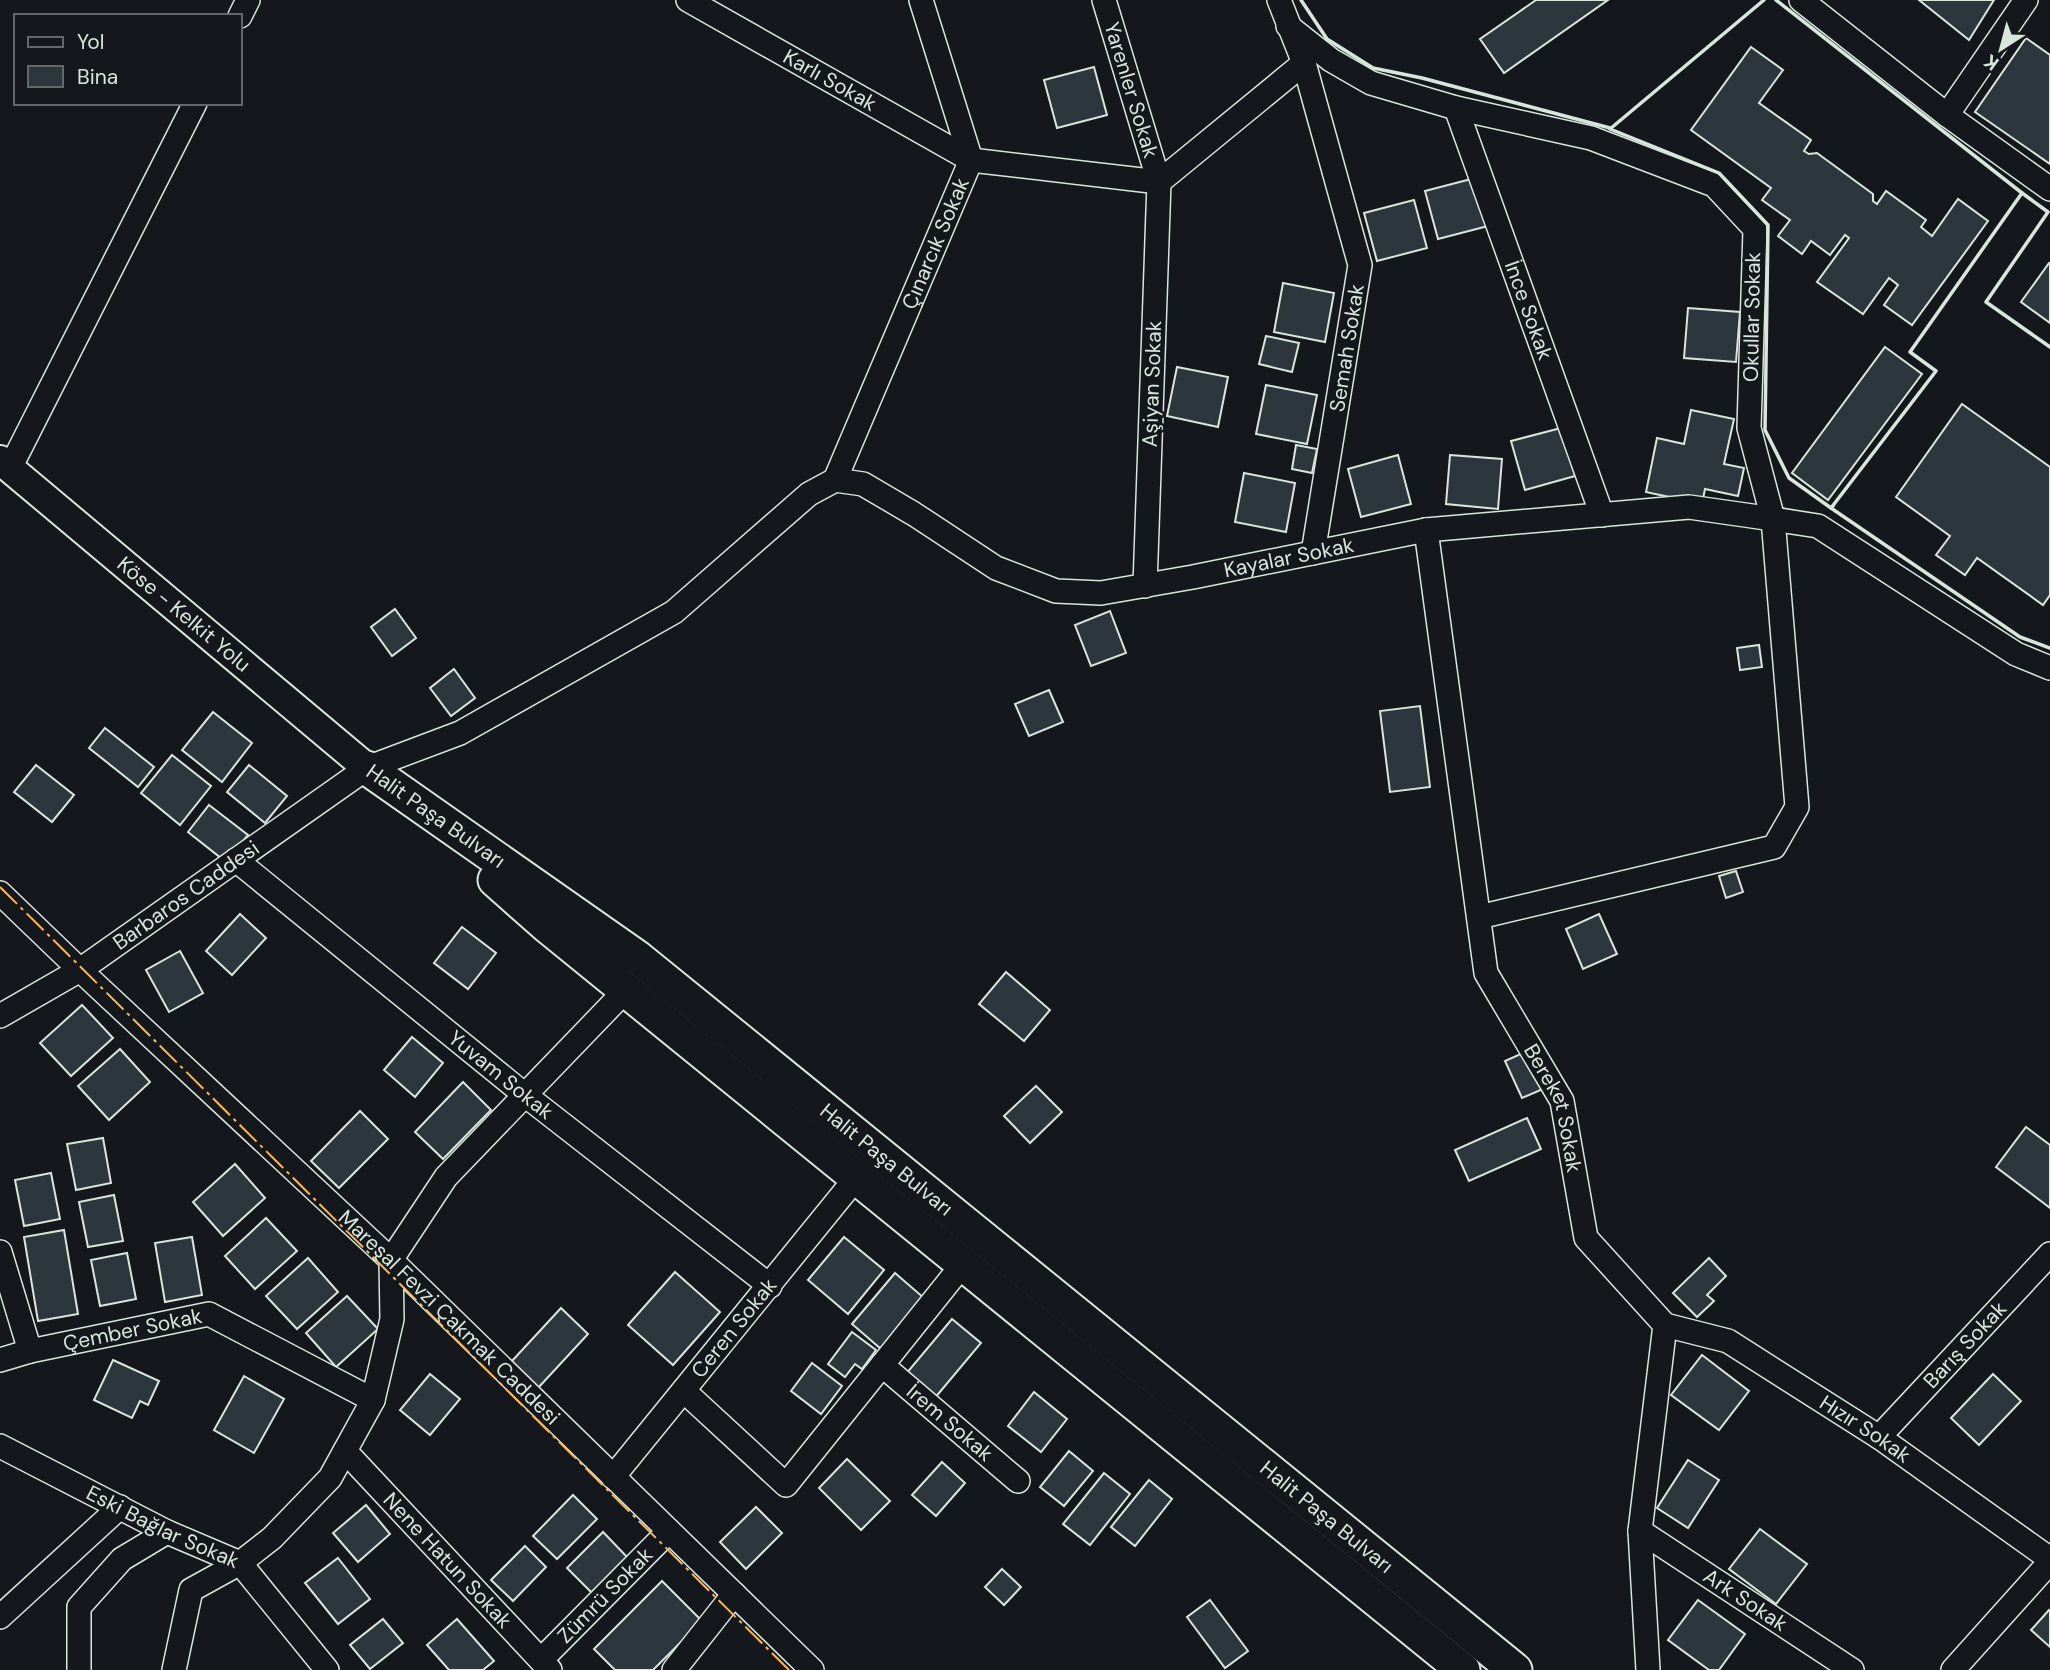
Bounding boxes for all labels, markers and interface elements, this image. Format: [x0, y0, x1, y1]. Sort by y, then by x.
legend [14, 14, 242, 105]
north arrow [1966, 14, 2036, 84]
street label: Yarenler Sokak [1097, 19, 1165, 162]
text: Yol [77, 28, 105, 56]
street label: Karlı Sokak [778, 43, 882, 118]
text: K [1979, 49, 2004, 76]
text: Bina [77, 63, 118, 91]
street label: Çınarcık Sokak [895, 173, 976, 314]
street label: Okullar Sokak [1737, 251, 1767, 382]
street label: İnce Sokak [1498, 257, 1559, 364]
street label: Semah Sokak [1323, 282, 1371, 414]
street label: Aşiyan Sokak [1136, 320, 1168, 448]
street label: Kayalar Sokak [1221, 531, 1357, 584]
street label: Köse - Kelkit Yolu [111, 550, 257, 678]
street label: Halit Paşa Bulvarı [361, 758, 511, 875]
street label: Barbaros Caddesi [107, 834, 265, 957]
street label: Yuvam Sokak [442, 1024, 559, 1126]
street label: Bereket Sokak [1517, 1039, 1588, 1175]
street label: Halit Paşa Bulvarı [814, 1097, 959, 1222]
street label: Mareşal Fevzi Çakmak Caddesi [332, 1204, 566, 1431]
street label: Ceren Sokak [685, 1272, 783, 1384]
street label: Barış Sokak [1917, 1295, 2013, 1395]
street label: Çember Sokak [60, 1302, 205, 1358]
street label: İrem Sokak [900, 1378, 999, 1468]
street label: Hızır Sokak [1814, 1389, 1917, 1470]
street label: Halit Paşa Bulvarı [1254, 1455, 1399, 1580]
street label: Eski Bağlar Sokak [82, 1479, 244, 1575]
street label: Nene Hatun Sokak [377, 1486, 518, 1635]
street label: Zümrü Sokak [551, 1541, 659, 1650]
street label: Ark Sokak [1698, 1562, 1793, 1638]

